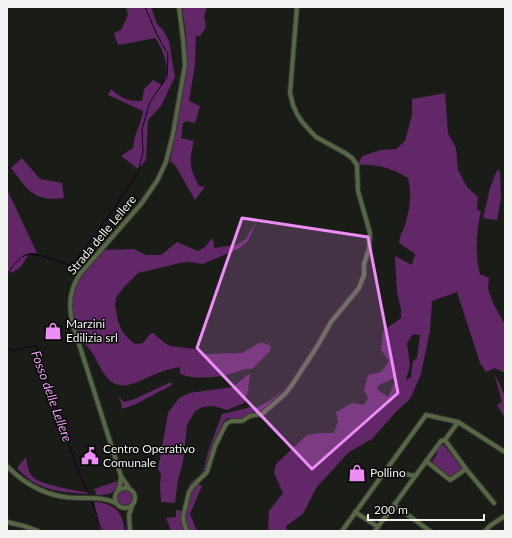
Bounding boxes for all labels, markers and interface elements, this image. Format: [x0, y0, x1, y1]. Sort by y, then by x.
street label: Strada delle Lellere [64, 192, 139, 277]
place label: Marzini Edilizia srl [66, 316, 118, 345]
shop icon: Marzini Edilizia srl [43, 321, 63, 341]
water label: Fosso delle Lellere [28, 348, 76, 444]
place label: Centro Operativo Comunale [103, 441, 195, 470]
public building icon: Centro Operativo Comunale [80, 446, 100, 466]
shop icon: Pollino [347, 463, 367, 483]
place label: Pollino [370, 465, 406, 480]
scale bar [368, 496, 484, 522]
text: 200 m [374, 502, 408, 517]

